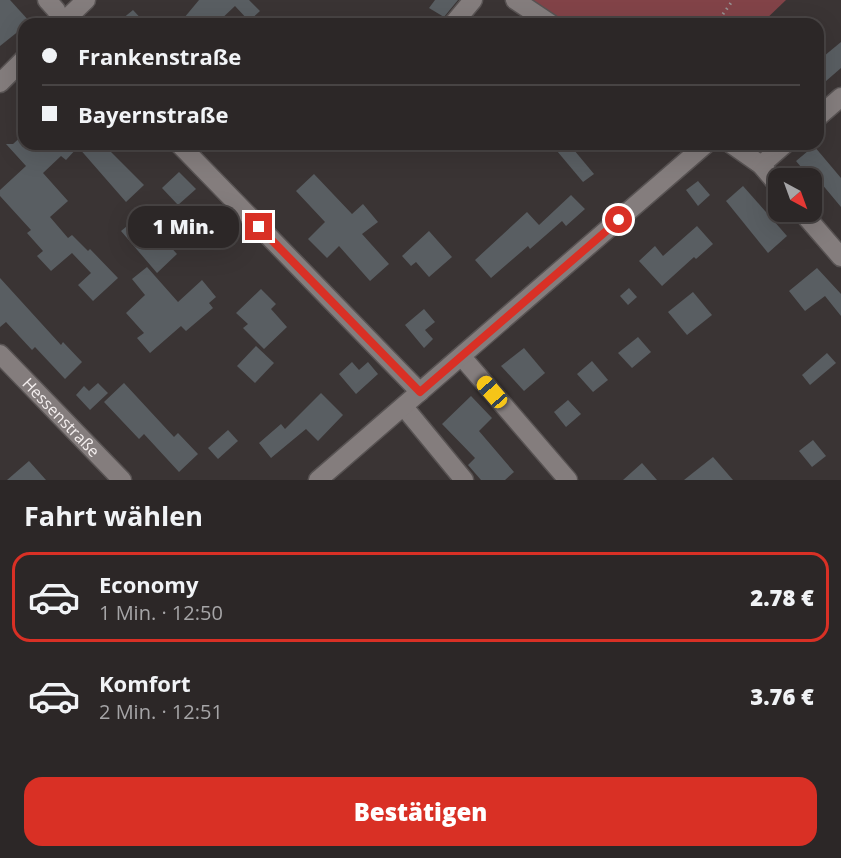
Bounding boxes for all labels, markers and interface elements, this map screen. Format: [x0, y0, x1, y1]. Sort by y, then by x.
text: Frankenstraße [78, 41, 241, 71]
text: Bayernstraße [78, 99, 228, 129]
north arrow [768, 168, 822, 222]
map controls [768, 168, 822, 222]
callout: 1 Min. [127, 206, 238, 248]
route start [605, 206, 632, 233]
text: 1 Min. [153, 213, 214, 240]
route end [245, 213, 272, 240]
street label: Hessenstraße [18, 373, 105, 462]
car [473, 373, 511, 411]
text: Fahrt wählen [24, 497, 203, 534]
text: Economy [99, 569, 198, 599]
icon: car [27, 570, 81, 624]
text: 2.78 € [750, 582, 814, 612]
text: 1 Min. · 12:50 [99, 599, 223, 626]
text: Komfort [99, 668, 191, 698]
icon: car [27, 669, 81, 723]
text: 3.76 € [750, 681, 814, 711]
text: 2 Min. · 12:51 [99, 698, 223, 725]
button: Bestätigen [24, 777, 817, 846]

